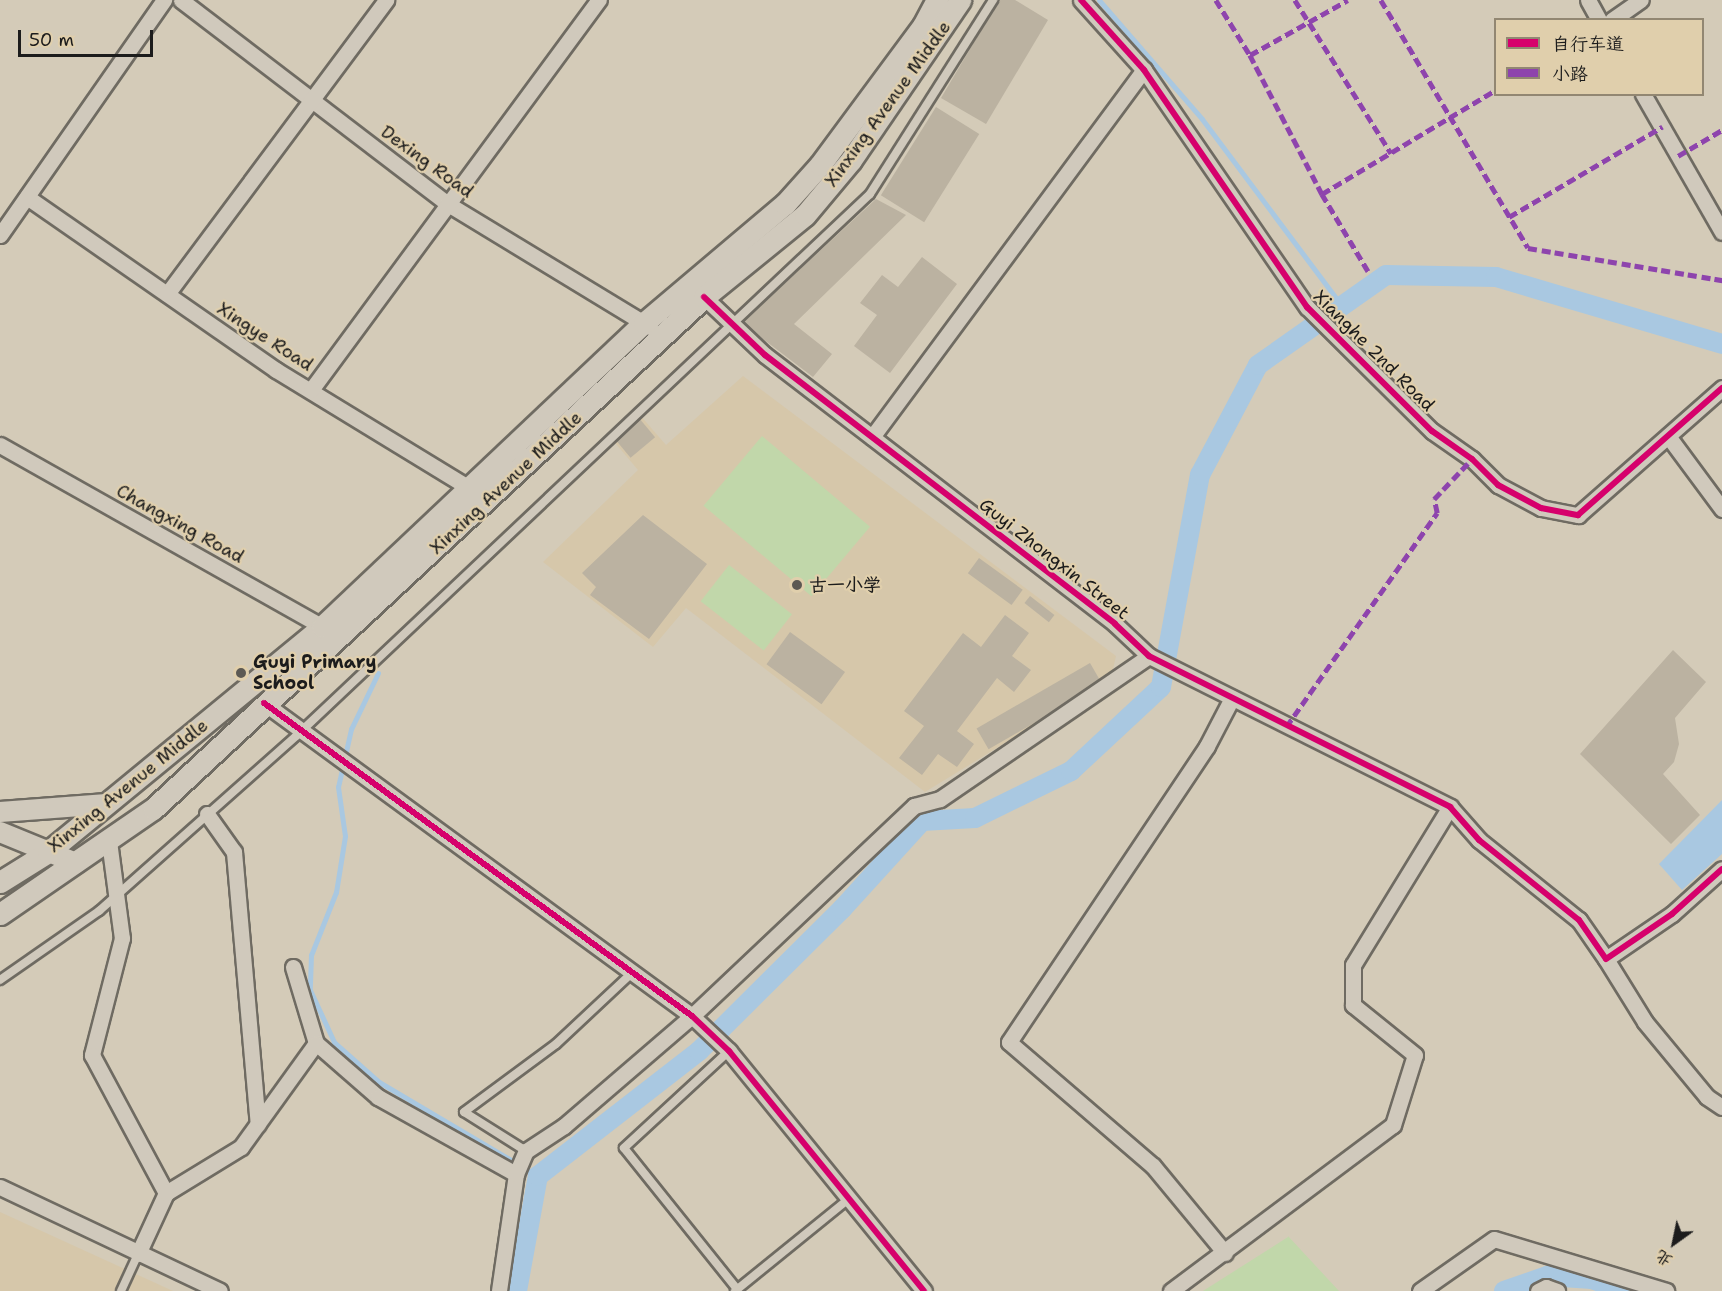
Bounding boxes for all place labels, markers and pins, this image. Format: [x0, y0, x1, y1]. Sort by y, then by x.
place label: 古一小学 [809, 574, 881, 596]
marker: 古一小学 [790, 578, 804, 592]
place label: Guyi Primary School [253, 652, 376, 694]
marker: Guyi Primary School [234, 666, 248, 680]

